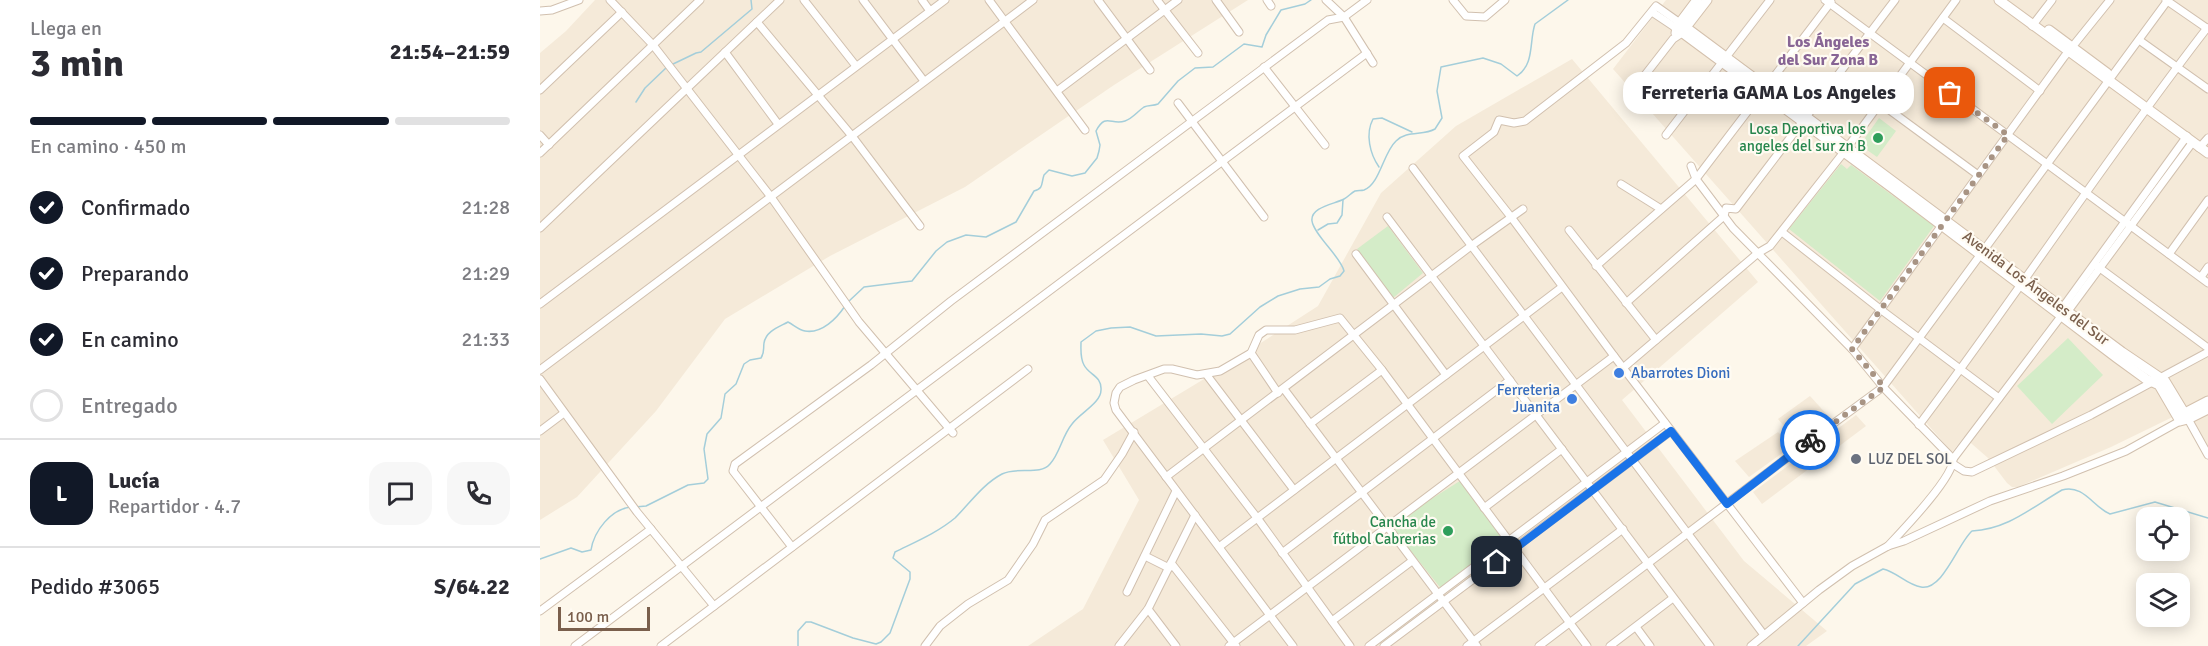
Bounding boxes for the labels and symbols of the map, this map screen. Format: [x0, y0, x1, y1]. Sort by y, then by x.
district label: Los Ángeles del Sur Zona B [1778, 32, 1878, 70]
pin [1924, 67, 1975, 118]
callout: Ferreteria GAMA Los Angeles [1623, 72, 1914, 114]
place label: Losa Deportiva los angeles del sur zn B [1739, 120, 1866, 155]
marker: Losa Deportiva los angeles del sur zn B [1871, 131, 1885, 145]
street label: Avenida Los Ángeles del Sur [1959, 226, 2114, 349]
place label: Abarrotes Dioni [1631, 364, 1730, 382]
marker: Abarrotes Dioni [1612, 366, 1626, 380]
place label: Ferreteria Juanita [1497, 381, 1560, 416]
marker: Ferreteria Juanita [1565, 392, 1579, 406]
courier [1780, 410, 1840, 470]
place label: LUZ DEL SOL [1868, 450, 1952, 468]
marker: LUZ DEL SOL [1849, 452, 1863, 466]
place label: Cancha de fútbol Cabrerias [1333, 513, 1436, 548]
marker: Cancha de fútbol Cabrerias [1441, 524, 1455, 538]
pin [1471, 536, 1522, 587]
scale bar [558, 604, 650, 632]

